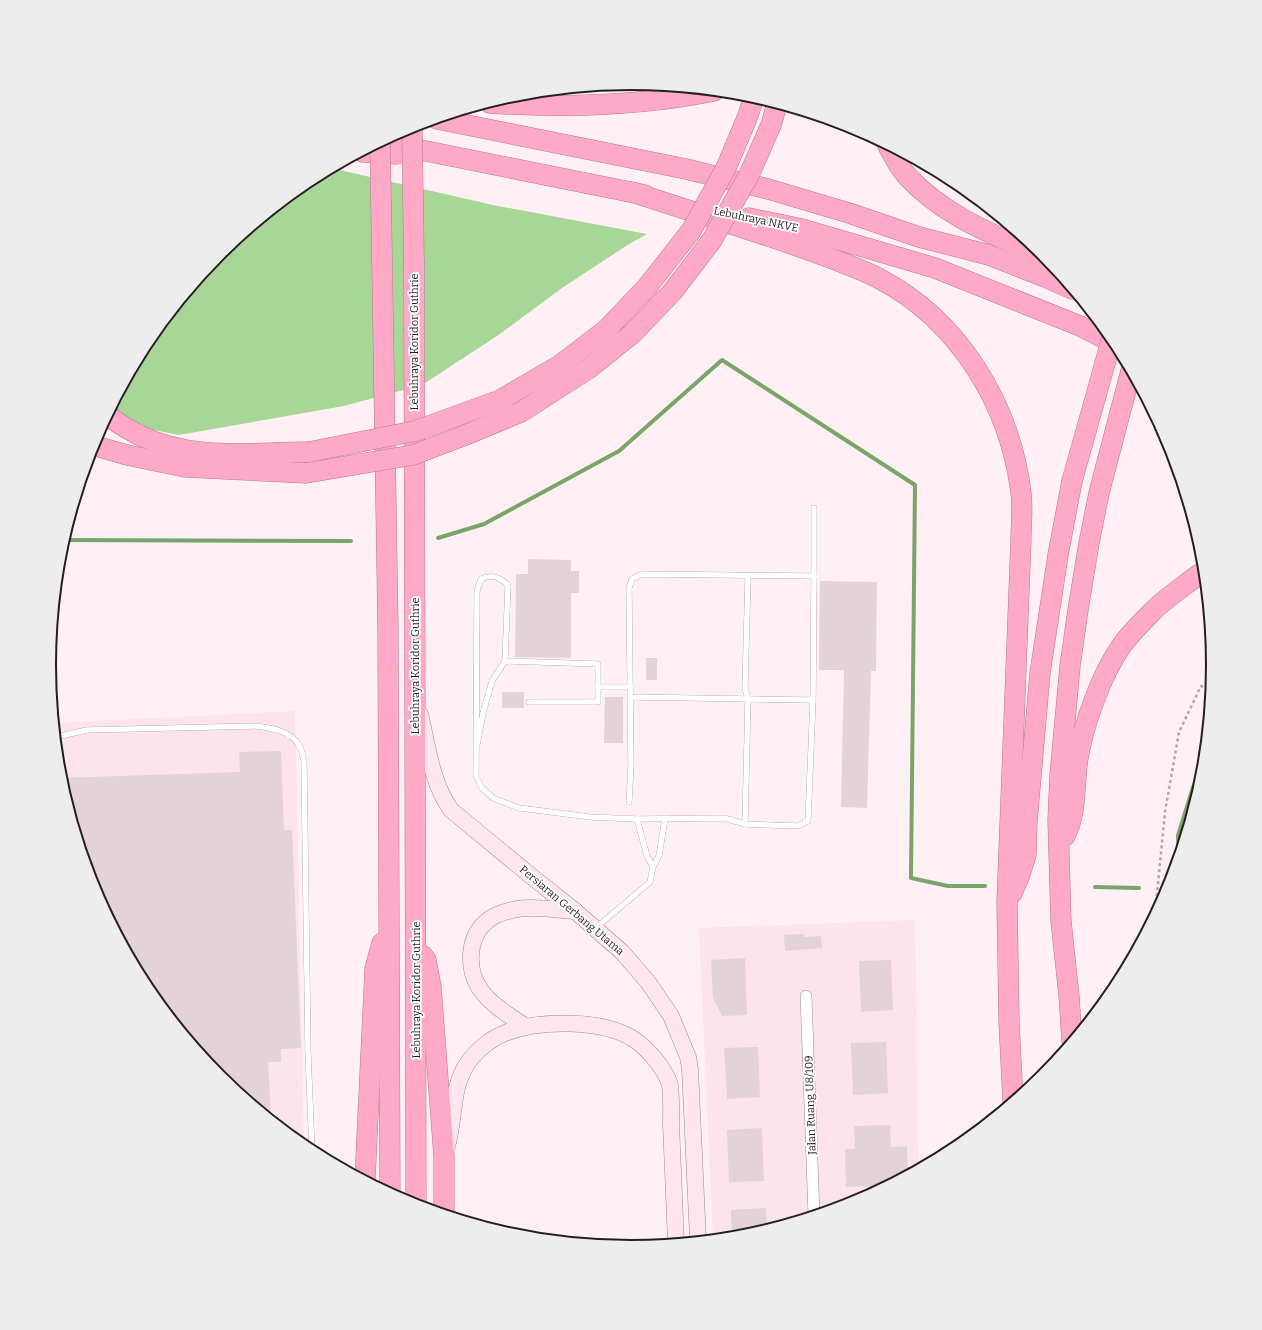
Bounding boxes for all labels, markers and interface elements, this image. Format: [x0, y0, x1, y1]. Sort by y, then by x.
street label: Lebuhraya NKVE [712, 204, 800, 235]
street label: Lebuhraya Koridor Guthrie [408, 273, 421, 411]
street label: Lebuhraya Koridor Guthrie [409, 597, 422, 735]
street label: Persiaran Gerbang Utama [517, 863, 626, 958]
street label: Lebuhraya Koridor Guthrie [410, 921, 423, 1059]
street label: Jalan Ruang U8/109 [802, 1055, 819, 1156]

